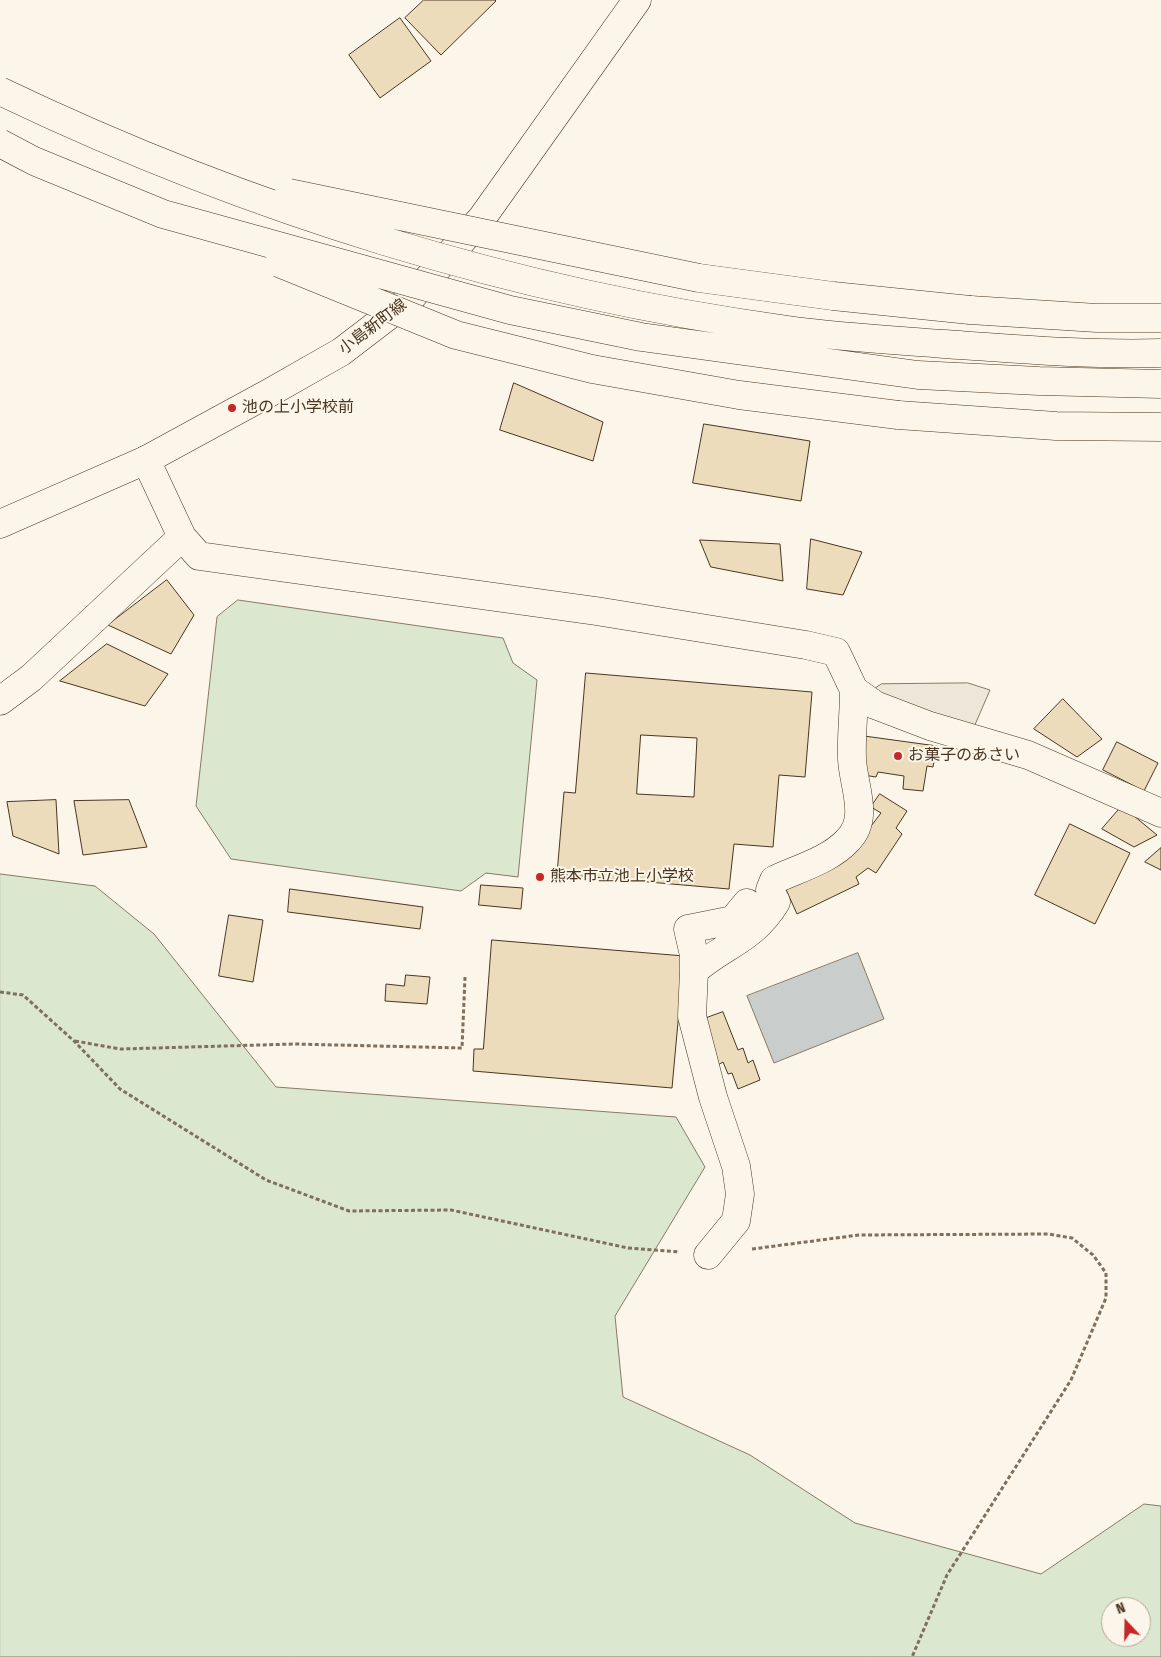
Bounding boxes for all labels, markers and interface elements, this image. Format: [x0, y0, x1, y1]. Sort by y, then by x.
street label: 小島新町線 [335, 295, 411, 359]
place label: 池の上小学校前 [242, 398, 354, 418]
marker: 池の上小学校前 [226, 402, 238, 414]
place label: お菓子のあさい [908, 746, 1020, 766]
marker: お菓子のあさい [892, 750, 904, 762]
place label: 熊本市立池上小学校 [550, 867, 694, 887]
marker: 熊本市立池上小学校 [534, 871, 546, 883]
north arrow [1101, 1597, 1151, 1647]
text: N [1114, 1599, 1128, 1618]

